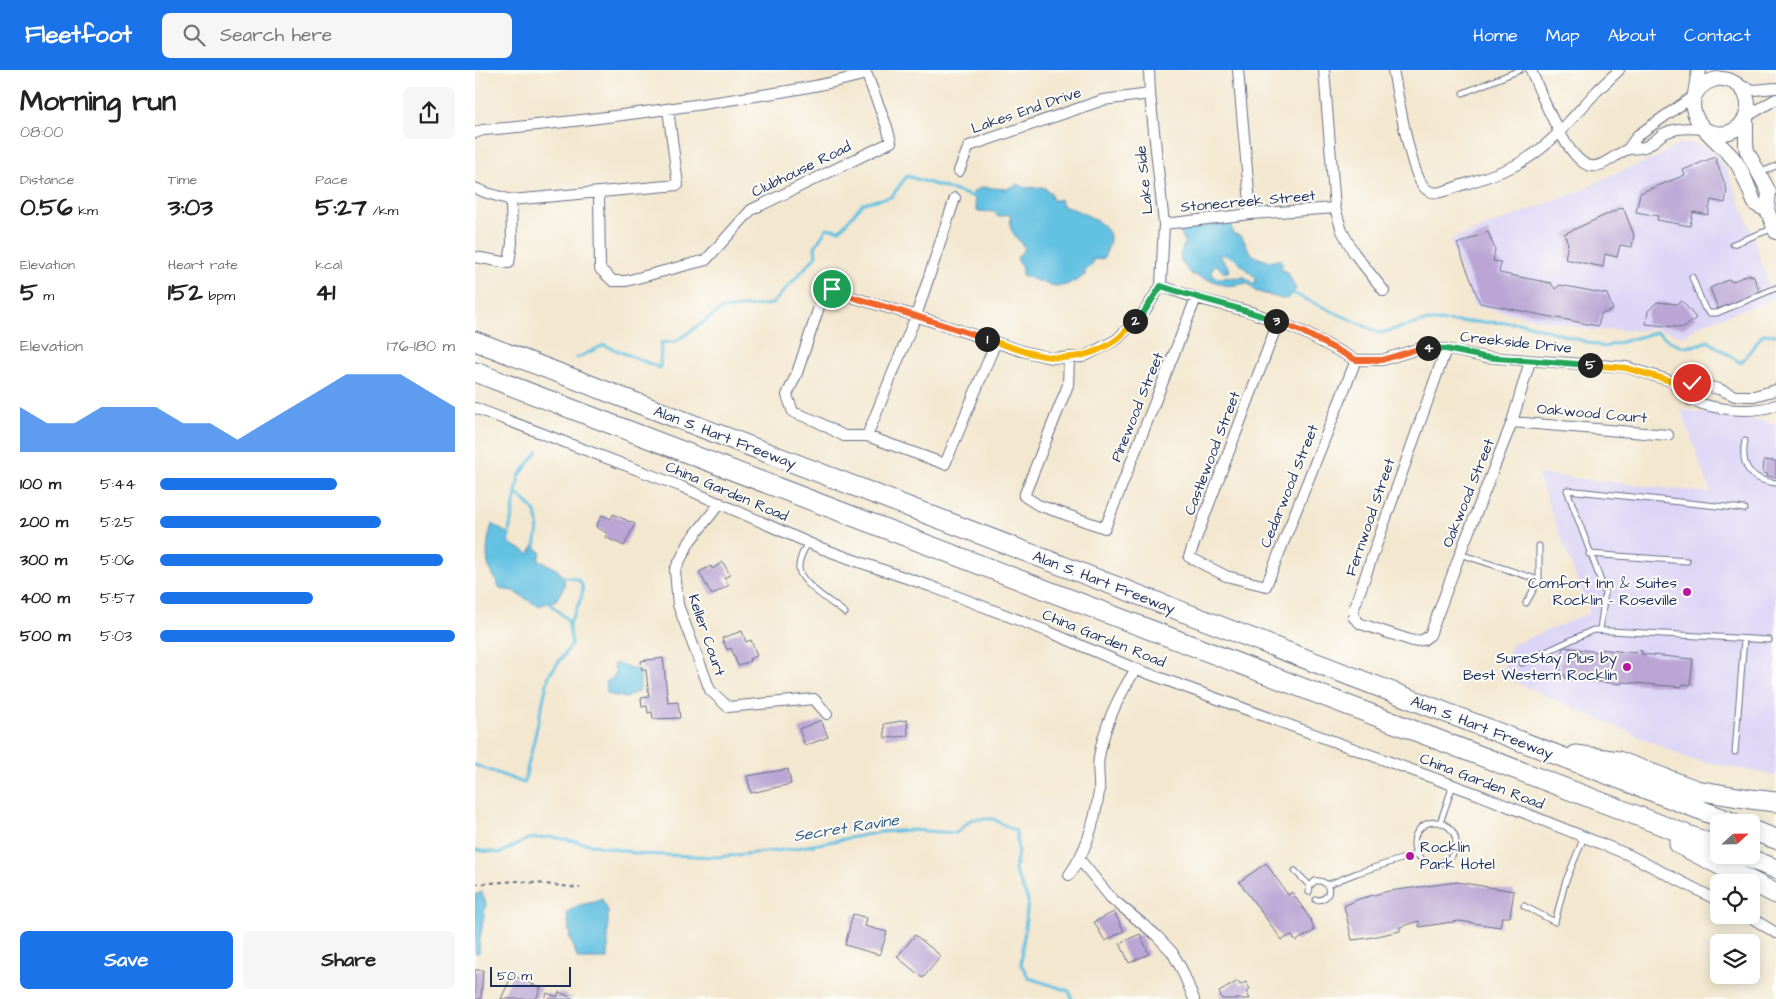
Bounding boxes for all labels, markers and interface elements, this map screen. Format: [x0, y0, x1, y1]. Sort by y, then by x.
search box [162, 13, 512, 58]
text: Fleetfoot [25, 18, 132, 52]
icon: search [180, 21, 208, 49]
text: Search here [220, 22, 332, 49]
text: Home [1473, 23, 1518, 48]
text: Map [1546, 23, 1580, 48]
text: About [1608, 23, 1656, 48]
text: Contact [1684, 23, 1751, 48]
text: Morning run [20, 82, 176, 121]
street label: Lakes End Drive [968, 82, 1084, 139]
button: share [403, 87, 455, 139]
text: 08:00 [20, 121, 63, 143]
street label: Clubhouse Road [748, 136, 855, 203]
street label: Lake Side [1130, 145, 1159, 215]
text: Distance [20, 170, 74, 190]
text: Time [168, 170, 197, 190]
text: Pace [315, 170, 348, 190]
street label: Stonecreek Street [1180, 185, 1316, 218]
text: 0.56 [20, 190, 73, 225]
text: 3:03 [168, 190, 213, 225]
text: 5:27 [315, 190, 367, 225]
text: km [73, 201, 98, 221]
text: /km [367, 201, 398, 221]
text: Elevation [20, 255, 75, 275]
text: Heart rate [168, 255, 238, 275]
text: kcal [315, 255, 342, 275]
pin [811, 268, 853, 310]
text: 5 [20, 275, 38, 310]
text: 152 [168, 275, 203, 310]
text: 41 [315, 275, 336, 310]
icon: arrive [818, 275, 846, 303]
text: m [38, 286, 54, 306]
text: bpm [203, 286, 235, 306]
pin: 2 [1123, 308, 1147, 334]
pin: 3 [1263, 308, 1289, 334]
text: 2 [1131, 311, 1140, 331]
text: 3 [1273, 311, 1280, 331]
pin: 1 [975, 326, 999, 352]
street label: Creekside Drive [1459, 326, 1573, 359]
text: 1 [987, 329, 988, 349]
text: Elevation [20, 335, 83, 357]
text: 176–180 m [387, 335, 455, 357]
pin: 4 [1415, 336, 1441, 360]
text: 4 [1424, 338, 1433, 358]
street label: Pinewood Street [1106, 349, 1169, 465]
pin: 5 [1577, 352, 1603, 378]
text: 5 [1586, 355, 1595, 375]
pin [1671, 362, 1713, 404]
icon: check [1678, 369, 1706, 397]
street label: Castlewood Street [1179, 388, 1246, 518]
street label: Oakwood Court [1536, 398, 1648, 429]
street label: Alan S. Hart Freeway [650, 401, 799, 475]
street label: Cedarwood Street [1255, 421, 1324, 551]
street label: Oakwood Street [1437, 436, 1500, 551]
street label: Fernwood Street [1340, 455, 1400, 579]
street label: China Garden Road [662, 456, 792, 527]
text: 100 m [20, 473, 61, 495]
text: 5:44 [100, 473, 136, 495]
text: 200 m [20, 511, 68, 533]
text: 5:25 [100, 511, 134, 533]
street label: Alan S. Hart Freeway [1029, 546, 1178, 620]
text: 300 m [20, 549, 67, 571]
text: 5:06 [100, 549, 134, 571]
place label: Comfort Inn & Suites Rocklin - Roseville [1528, 573, 1677, 611]
marker: Comfort Inn & Suites Rocklin - Roseville [1681, 586, 1693, 598]
text: 400 m [20, 587, 70, 609]
text: 5:57 [100, 587, 135, 609]
street label: Keller Court [683, 591, 730, 679]
street label: China Garden Road [1039, 604, 1169, 673]
text: 500 m [20, 625, 70, 647]
text: 5:03 [100, 625, 132, 647]
place label: SureStay Plus by Best Western Rocklin [1463, 648, 1617, 686]
marker: SureStay Plus by Best Western Rocklin [1621, 661, 1633, 673]
street label: Alan S. Hart Freeway [1407, 691, 1556, 765]
street label: China Garden Road [1417, 748, 1547, 815]
water label: Secret Ravine [792, 809, 902, 847]
north arrow [1710, 814, 1760, 864]
map controls [1710, 814, 1760, 984]
place label: Rocklin Park Hotel [1420, 837, 1495, 875]
marker: Rocklin Park Hotel [1404, 850, 1416, 862]
button: locate [1710, 874, 1760, 924]
button: Save [20, 931, 233, 989]
button: Share [243, 931, 455, 989]
button: layers [1710, 934, 1760, 984]
scale bar [490, 964, 571, 987]
text: 50 m [497, 966, 532, 986]

